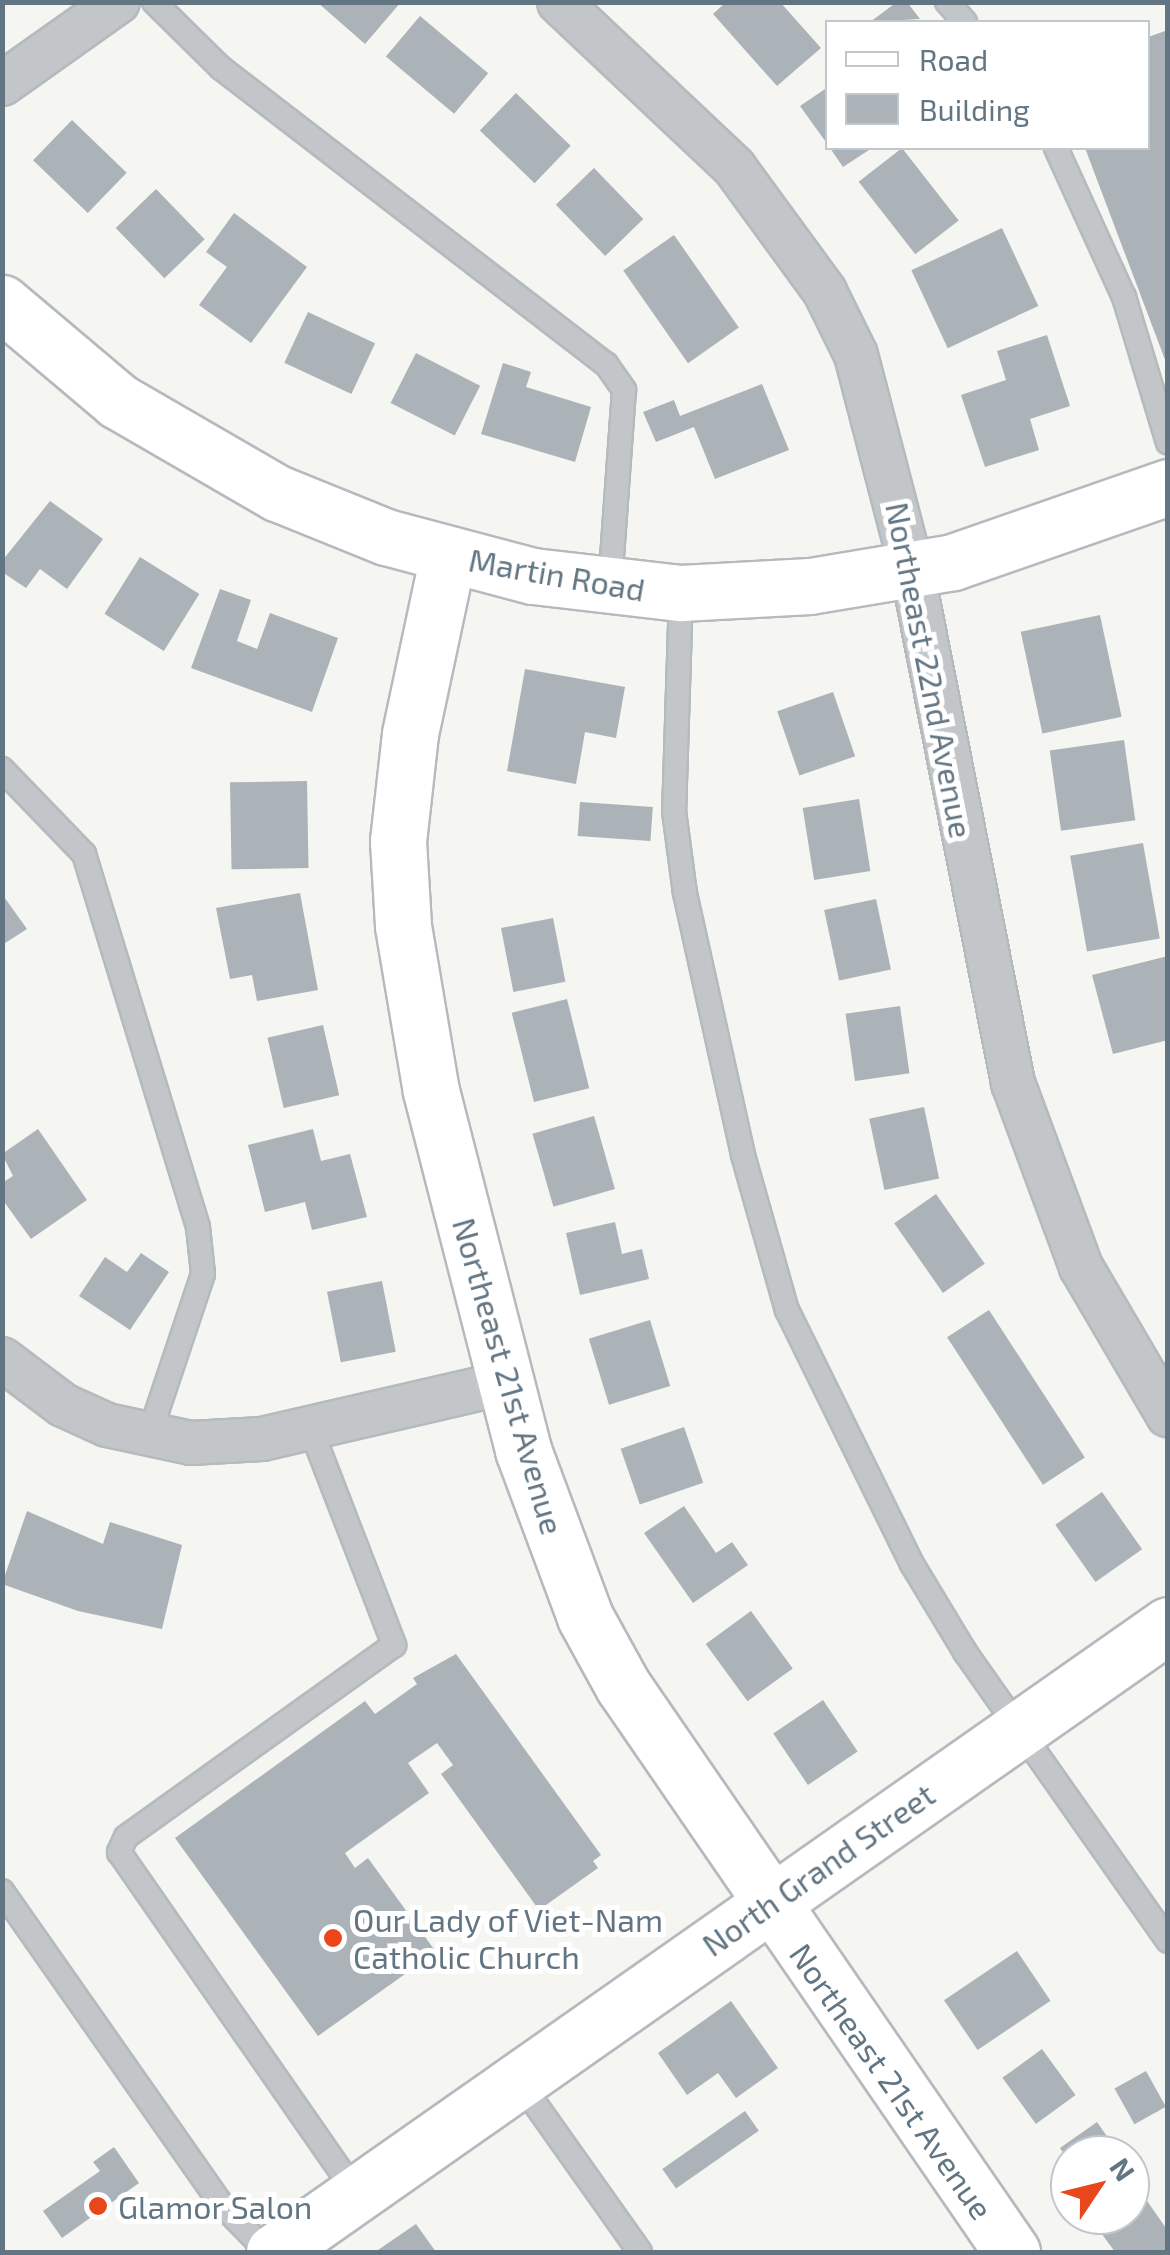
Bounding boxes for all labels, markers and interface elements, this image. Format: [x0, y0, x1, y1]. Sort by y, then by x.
legend [825, 20, 1150, 150]
text: Road [919, 41, 988, 77]
text: Building [919, 91, 1030, 127]
street label: Northeast 22nd Avenue [879, 499, 981, 841]
street label: Martin Road [466, 540, 648, 608]
street label: Northeast 21st Avenue [445, 1213, 573, 1539]
street label: North Grand Street [694, 1774, 942, 1964]
place label: Our Lady of Viet-Nam Catholic Church [353, 1901, 666, 1976]
marker: Our Lady of Viet-Nam Catholic Church [322, 1927, 344, 1949]
street label: Northeast 21st Avenue [782, 1936, 1002, 2226]
north arrow [1050, 2135, 1150, 2235]
text: N [1103, 2151, 1143, 2187]
place label: Glamor Salon [118, 2187, 313, 2225]
marker: Glamor Salon [87, 2195, 109, 2217]

